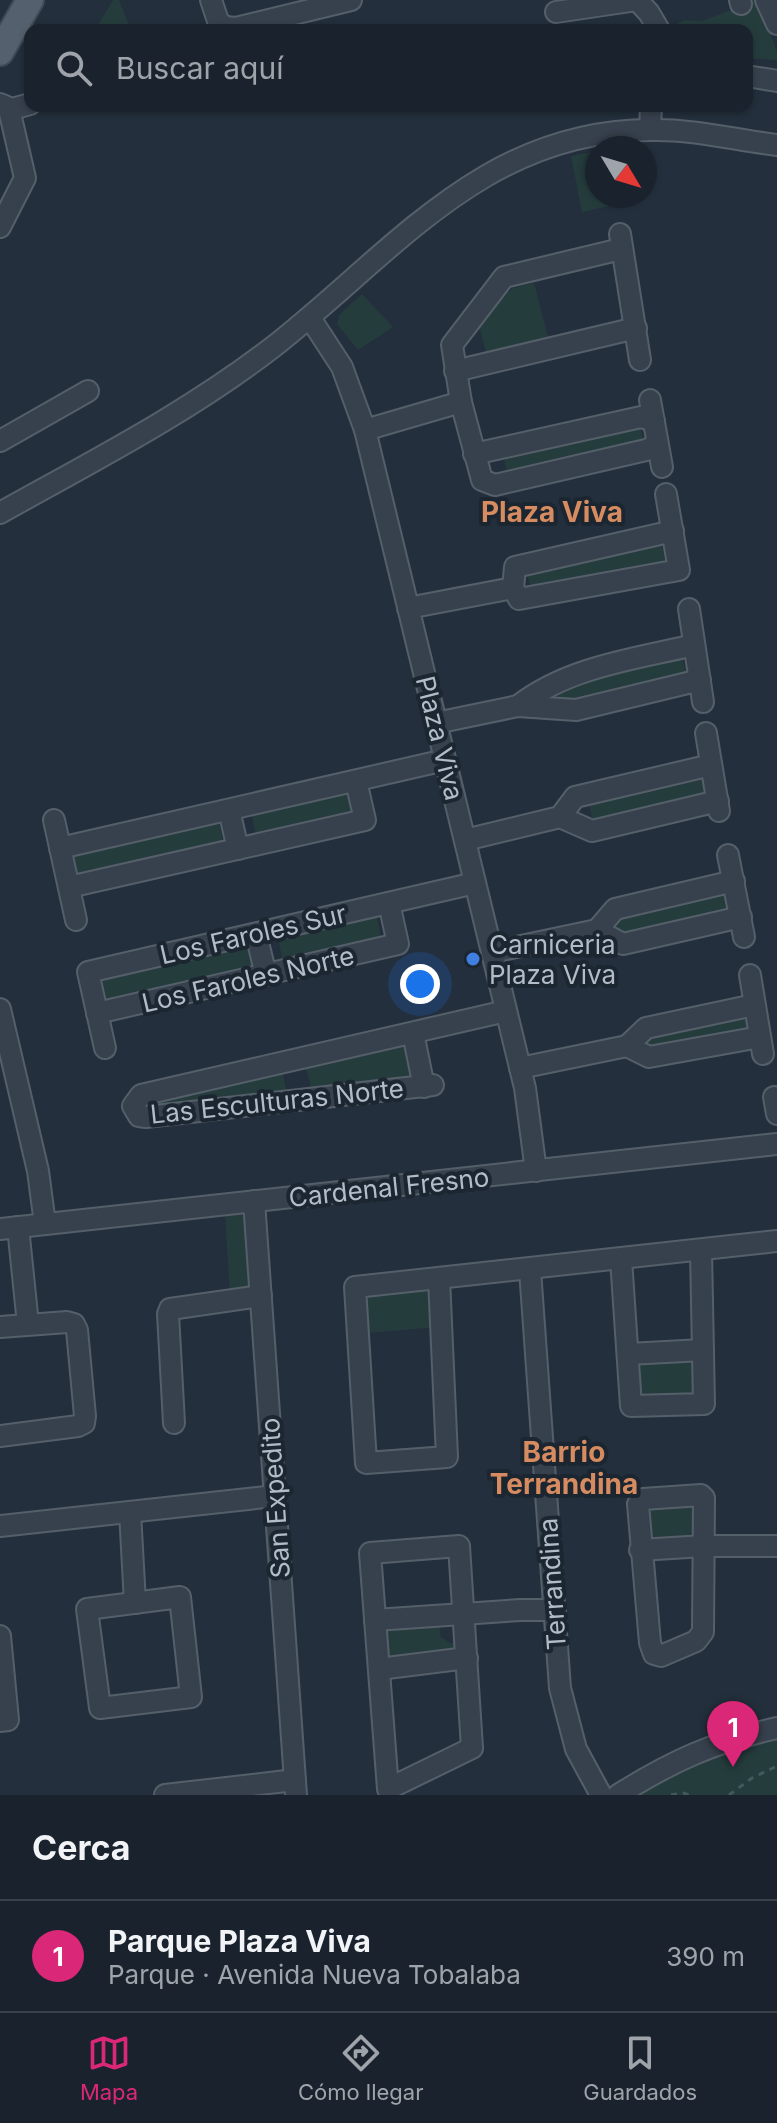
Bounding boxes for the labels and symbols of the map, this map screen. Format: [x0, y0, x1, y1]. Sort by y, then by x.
north arrow [585, 136, 657, 208]
district label: Plaza Viva [481, 495, 623, 529]
street label: Plaza Viva [410, 673, 470, 803]
street label: Los Faroles Sur [157, 897, 349, 970]
place label: Carniceria Plaza Viva [489, 929, 616, 990]
street label: Los Faroles Norte [139, 940, 357, 1018]
marker: Carniceria Plaza Viva [464, 950, 482, 968]
your location [400, 964, 440, 1004]
street label: Las Esculturas Norte [149, 1072, 405, 1130]
street label: Cardenal Fresno [287, 1161, 491, 1213]
street label: San Expedito [254, 1417, 296, 1579]
district label: Barrio Terrandina [490, 1435, 638, 1501]
street label: Terrandina [532, 1517, 572, 1651]
pin: 1 [707, 1701, 759, 1767]

